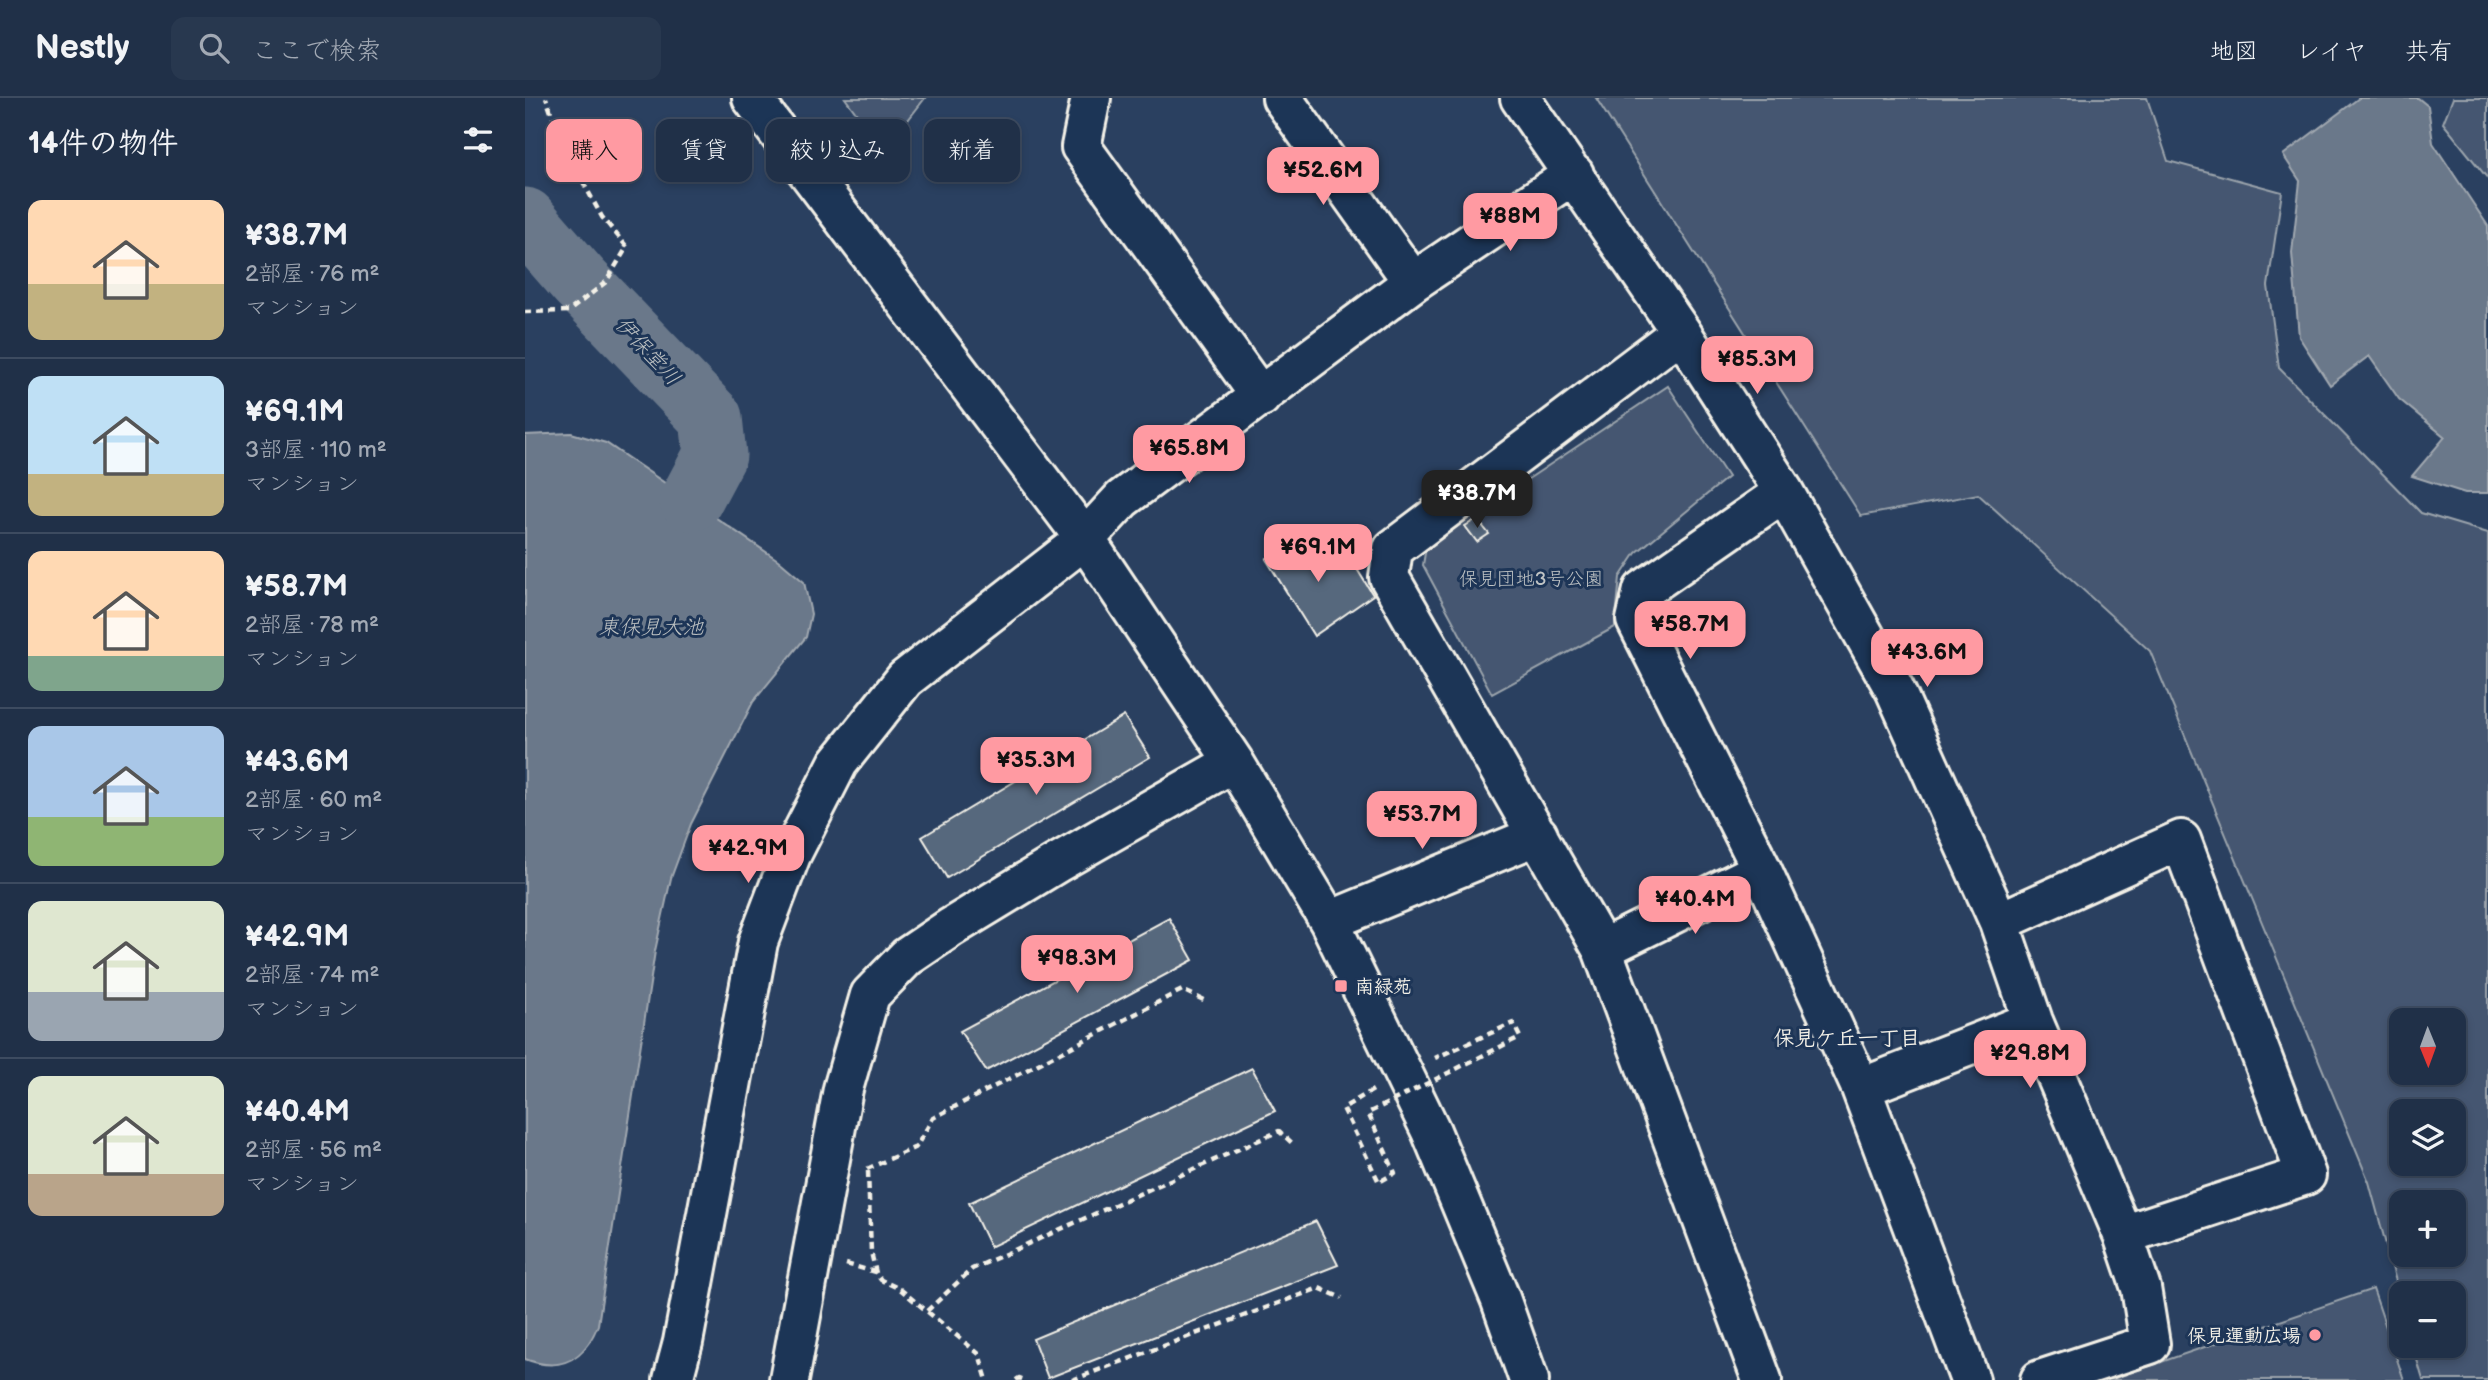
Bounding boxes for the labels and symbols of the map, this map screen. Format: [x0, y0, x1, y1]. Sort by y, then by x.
pin: ¥52.6M [1266, 148, 1380, 207]
pin: ¥88M [1469, 194, 1551, 253]
water label: 伊保堂川 [610, 312, 685, 391]
pin: ¥85.3M [1700, 336, 1814, 396]
pin: ¥65.8M [1132, 426, 1246, 485]
pin: ¥38.7M [1420, 470, 1534, 530]
pin: ¥69.1M [1261, 524, 1375, 584]
park label: 保見団地3号公園 [1459, 568, 1603, 591]
pin: ¥58.7M [1633, 602, 1747, 661]
water label: 東保見大池 [599, 615, 704, 640]
pin: ¥43.6M [1870, 630, 1984, 689]
pin: ¥35.3M [979, 738, 1093, 797]
pin: ¥53.7M [1365, 792, 1479, 851]
pin: ¥42.9M [691, 826, 805, 885]
pin: ¥40.4M [1638, 876, 1752, 936]
pin: ¥98.3M [1020, 936, 1134, 995]
place label: 南緑苑 [1355, 976, 1412, 999]
marker: 南緑苑 [1333, 978, 1349, 994]
north arrow [2389, 1008, 2466, 1085]
district label: 保見ケ丘一丁目 [1774, 1026, 1921, 1051]
pin: ¥29.8M [1973, 1030, 2087, 1090]
place label: 保見運動広場 [2187, 1325, 2301, 1348]
marker: 保見運動広場 [2307, 1327, 2323, 1343]

